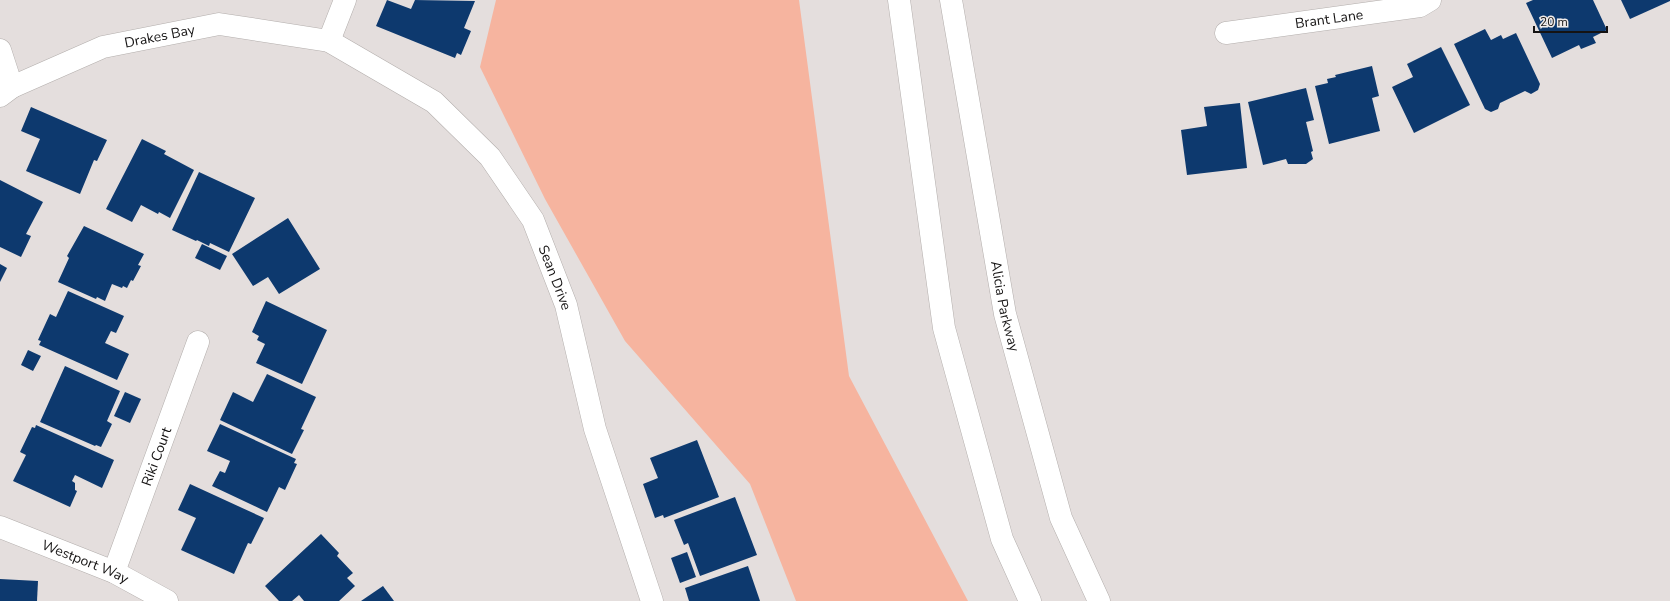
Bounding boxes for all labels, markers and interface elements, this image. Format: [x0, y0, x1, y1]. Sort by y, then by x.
street label: Brant Lane [1294, 5, 1364, 33]
scale bar [1534, 8, 1607, 34]
text: 20 m [1540, 14, 1568, 30]
street label: Drakes Bay [123, 19, 197, 52]
street label: Sean Drive [534, 242, 576, 312]
street label: Alicia Parkway [987, 259, 1025, 354]
street label: Riki Court [137, 424, 176, 489]
street label: Westport Way [39, 535, 133, 588]

